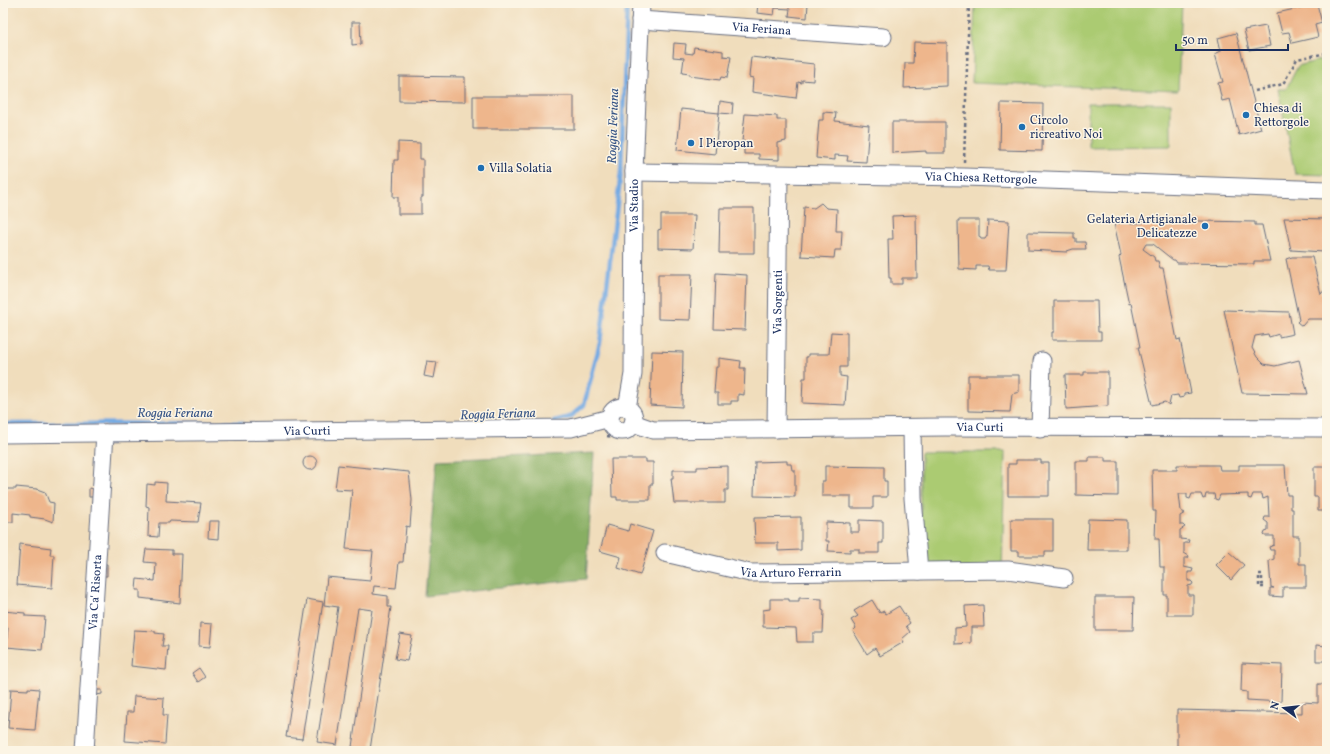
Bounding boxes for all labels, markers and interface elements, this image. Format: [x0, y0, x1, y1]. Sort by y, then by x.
street label: Via Feriana [731, 19, 792, 40]
scale bar [1176, 26, 1288, 52]
text: 50 m [1182, 33, 1208, 49]
water label: Roggia Feriana [604, 88, 624, 164]
place label: Chiesa di Rettorgole [1254, 101, 1309, 131]
marker: Chiesa di Rettorgole [1241, 110, 1251, 120]
place label: Circolo ricreativo Noi [1030, 113, 1103, 143]
marker: Circolo ricreativo Noi [1017, 122, 1027, 132]
place label: I Pieropan [699, 136, 753, 152]
marker: I Pieropan [686, 138, 696, 148]
place label: Villa Solatia [489, 161, 552, 177]
marker: Villa Solatia [476, 163, 486, 173]
street label: Via Chiesa Rettorgole [925, 169, 1038, 189]
street label: Via Stadio [627, 179, 643, 232]
place label: Gelateria Artigianale Delicatezze [1087, 212, 1197, 242]
marker: Gelateria Artigianale Delicatezze [1200, 221, 1210, 231]
street label: Via Sorgenti [770, 269, 787, 334]
water label: Roggia Feriana [137, 405, 213, 423]
water label: Roggia Feriana [460, 405, 536, 425]
street label: Via Curti [956, 420, 1004, 436]
street label: Via Curti [283, 424, 331, 440]
street label: Via Ca' Risorta [86, 554, 106, 631]
street label: Via Arturo Ferrarin [738, 564, 842, 582]
north arrow [1264, 688, 1304, 728]
text: N [1268, 700, 1284, 712]

